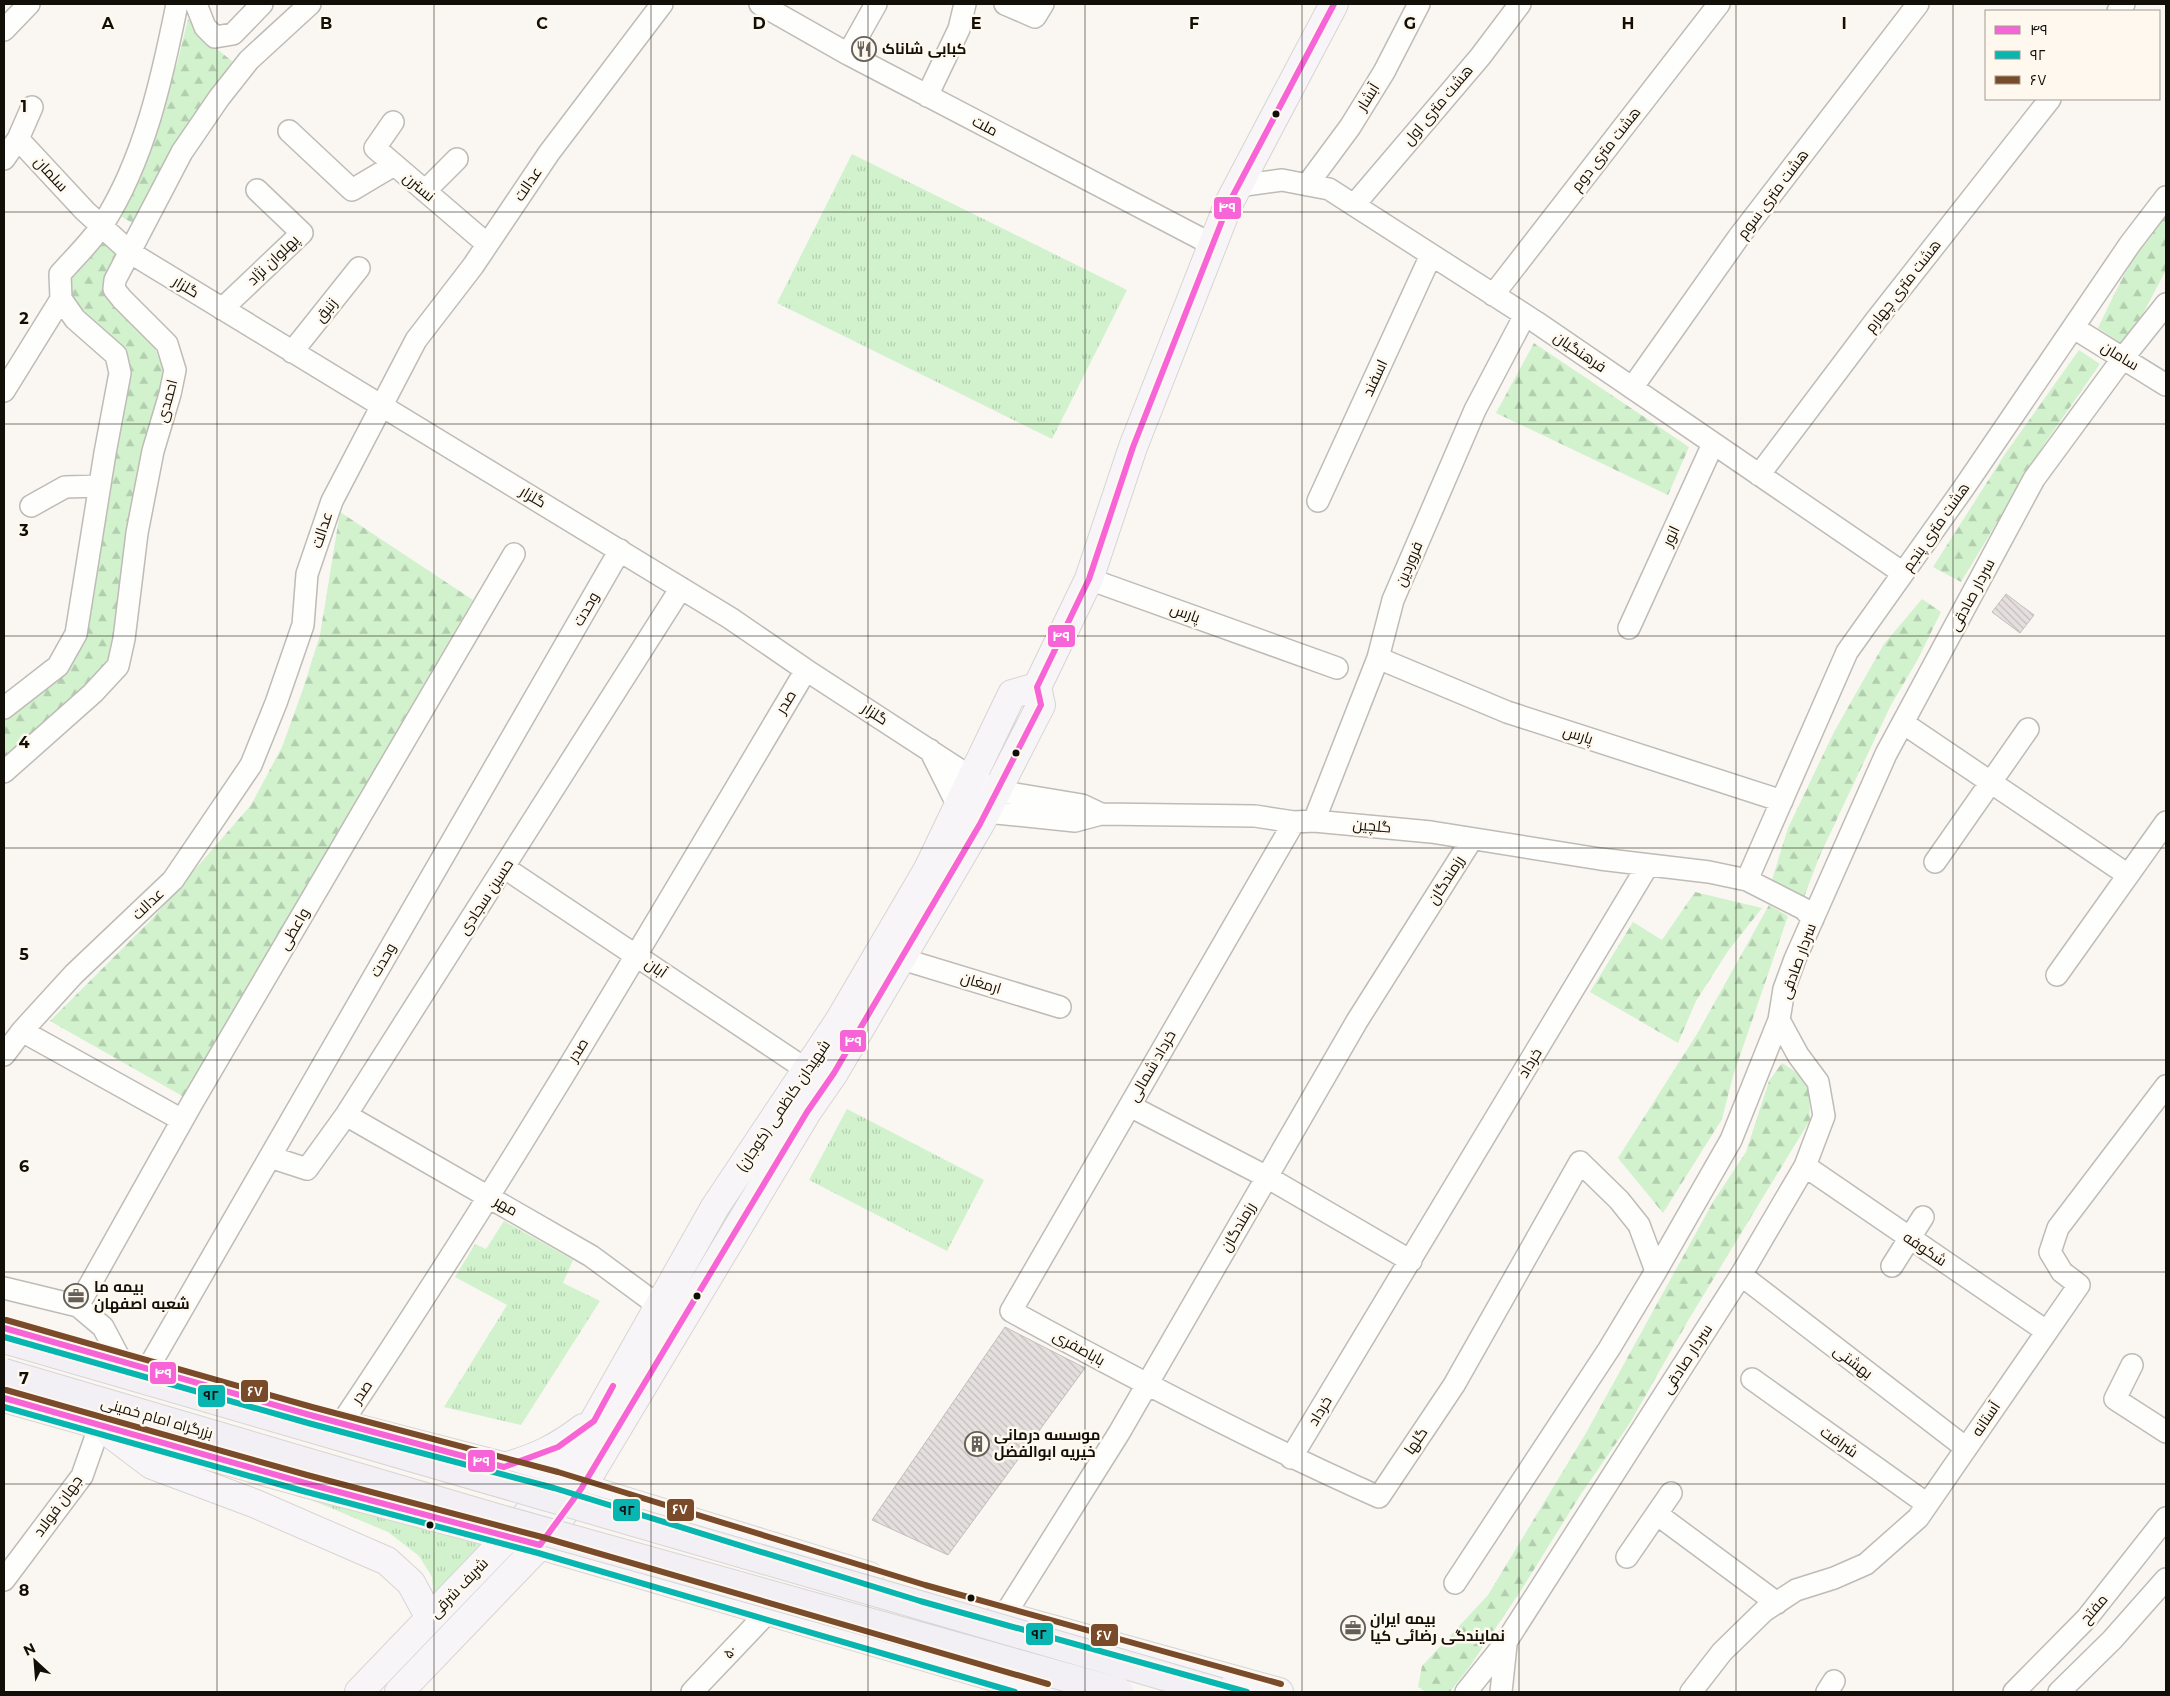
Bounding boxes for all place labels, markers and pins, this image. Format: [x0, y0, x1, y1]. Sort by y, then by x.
restaurant icon: کبابی شاناک [851, 36, 877, 62]
place label: کبابی شاناک [882, 39, 966, 58]
unlabelled marker [1271, 109, 1281, 119]
unlabelled marker [1011, 748, 1021, 758]
place label: بیمه ما شعبه اصفهان [94, 1277, 190, 1313]
office icon: بیمه ما شعبه اصفهان [63, 1283, 89, 1309]
unlabelled marker [692, 1291, 702, 1301]
place label: موسسه درمانی خیریه ابوالفضل [994, 1425, 1101, 1461]
building icon: موسسه درمانی خیریه ابوالفضل [964, 1431, 990, 1457]
unlabelled marker [425, 1520, 435, 1530]
unlabelled marker [966, 1593, 976, 1603]
place label: بیمه ایران نمایندگی رضائی کيا [1370, 1609, 1505, 1645]
office icon: بیمه ایران نمایندگی رضائی کيا [1340, 1615, 1366, 1641]

